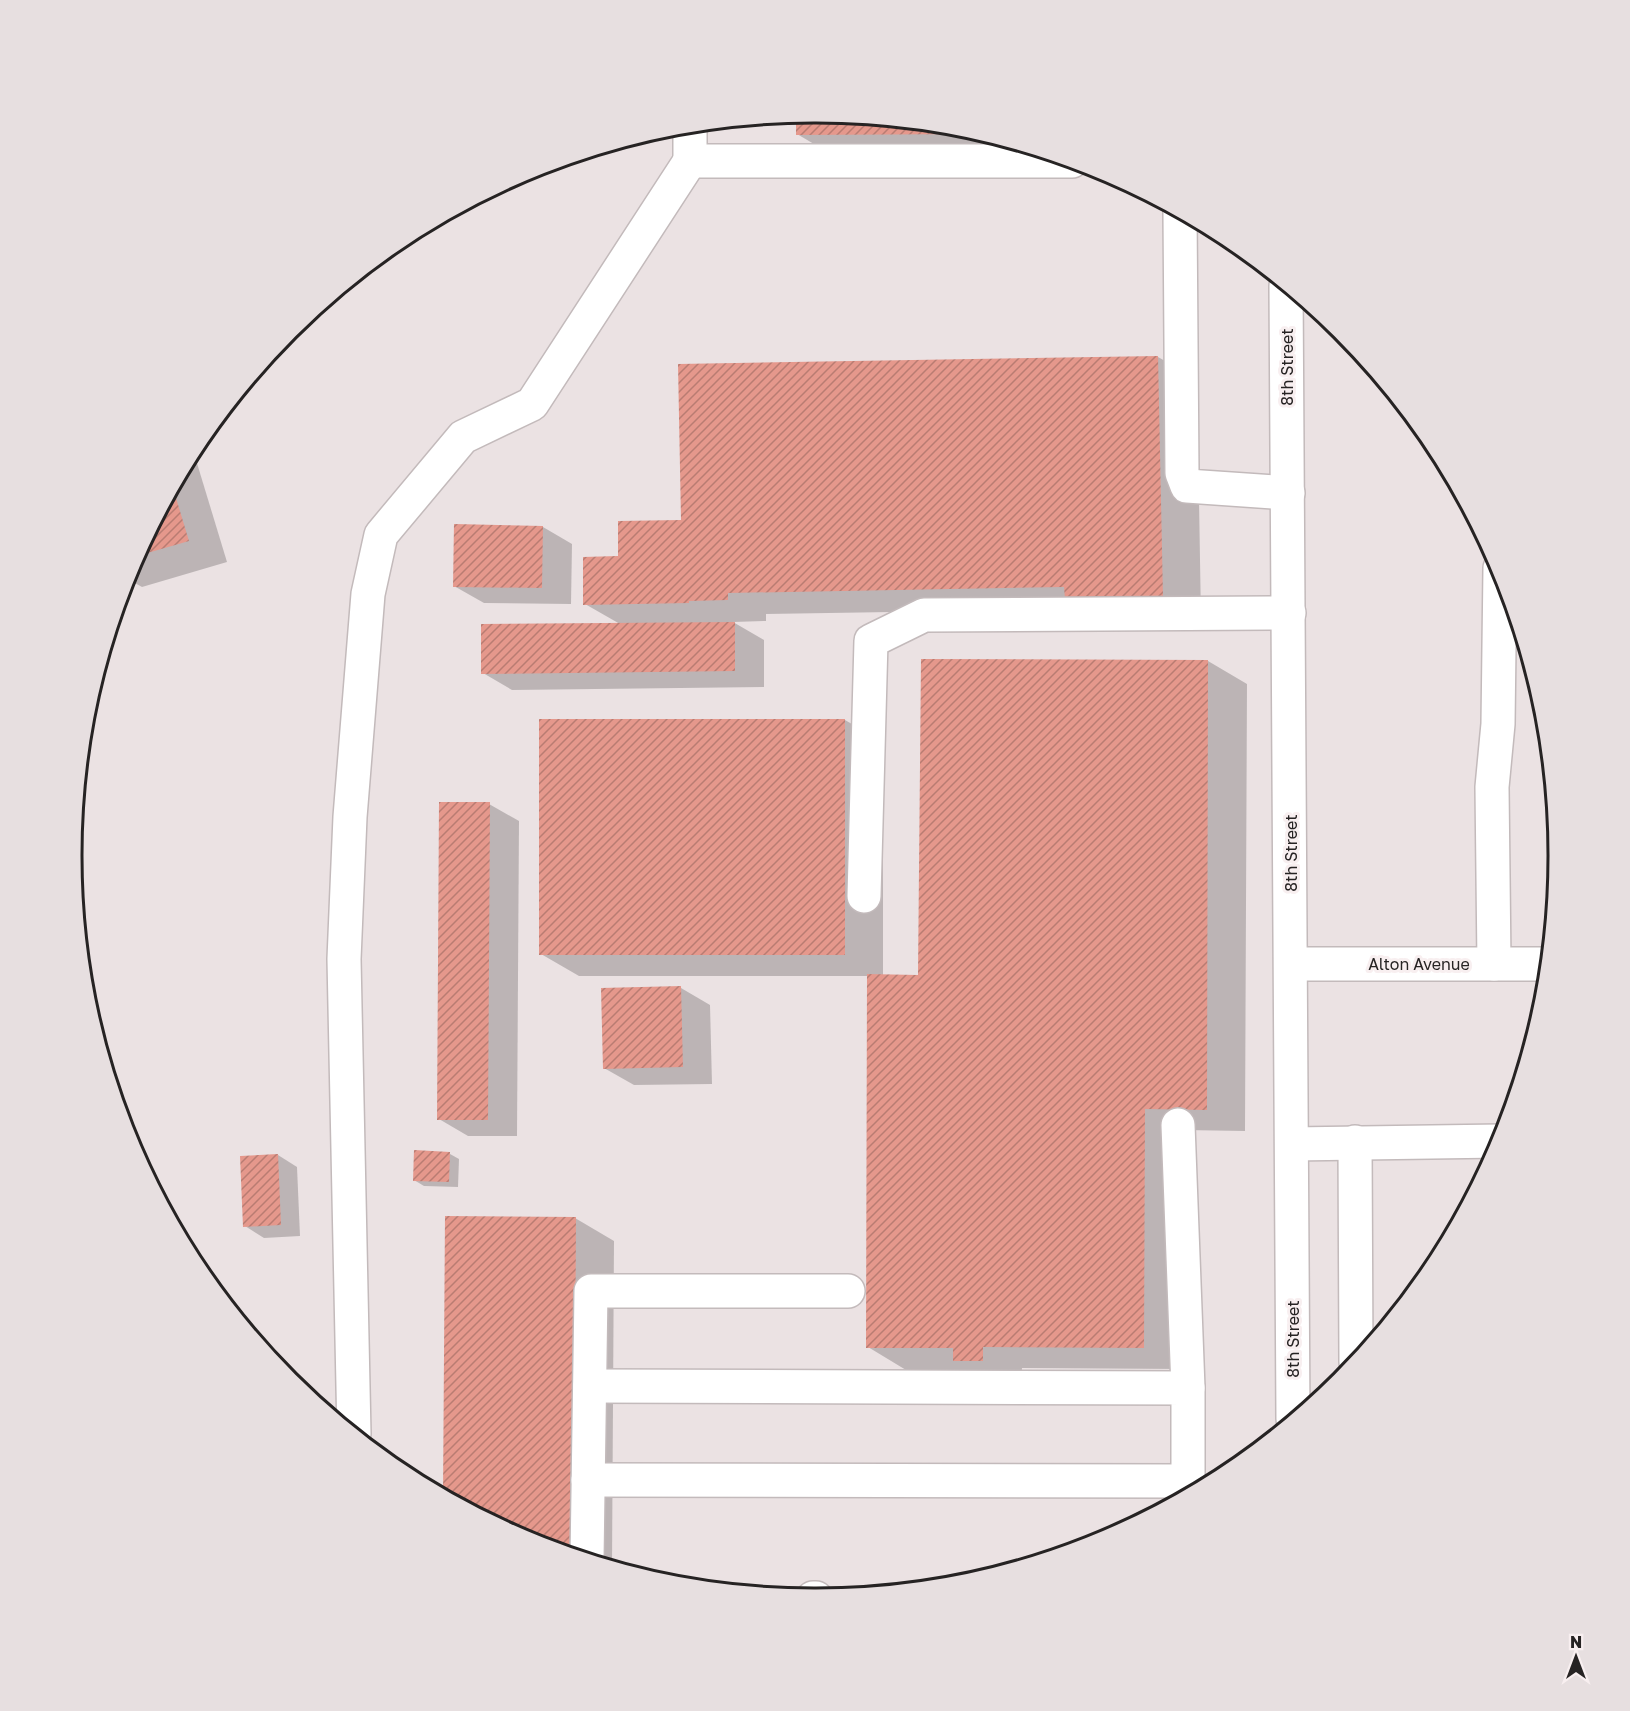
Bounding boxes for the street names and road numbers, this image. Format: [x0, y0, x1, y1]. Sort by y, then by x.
street label: 8th Street [1277, 328, 1297, 406]
street label: 8th Street [1281, 814, 1301, 892]
street label: Alton Avenue [1368, 954, 1470, 974]
street label: 8th Street [1283, 1300, 1303, 1378]

